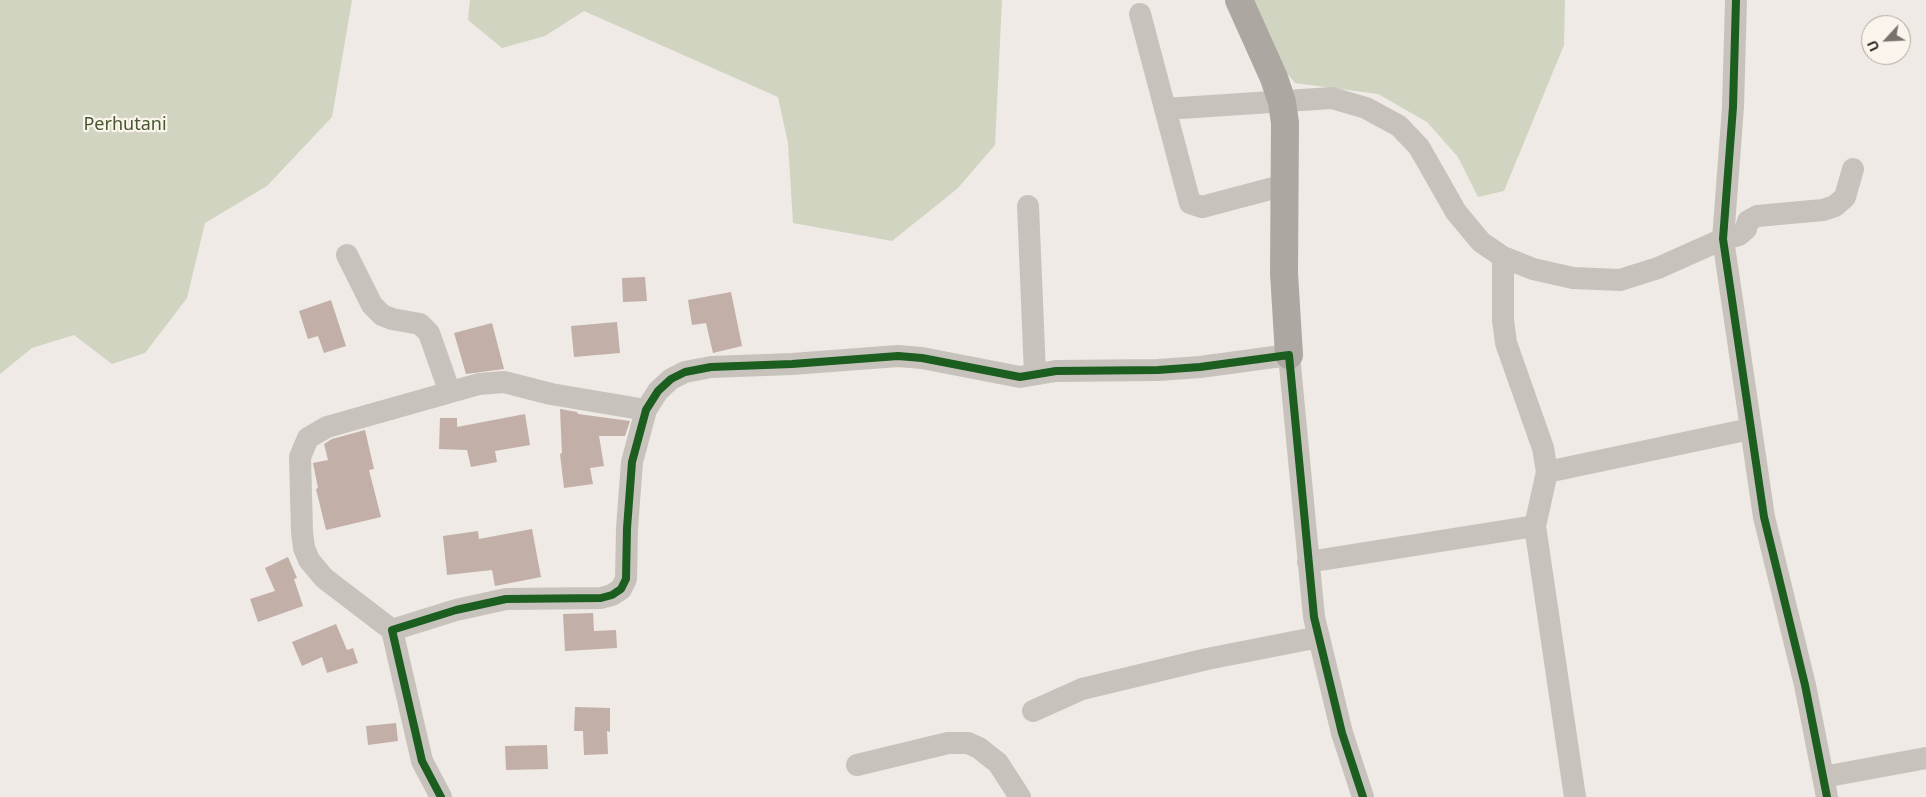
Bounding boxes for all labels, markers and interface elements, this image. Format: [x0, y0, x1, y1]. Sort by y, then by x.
north arrow [1861, 15, 1911, 65]
text: U [1862, 37, 1884, 55]
park label: Perhutani [83, 114, 167, 136]

